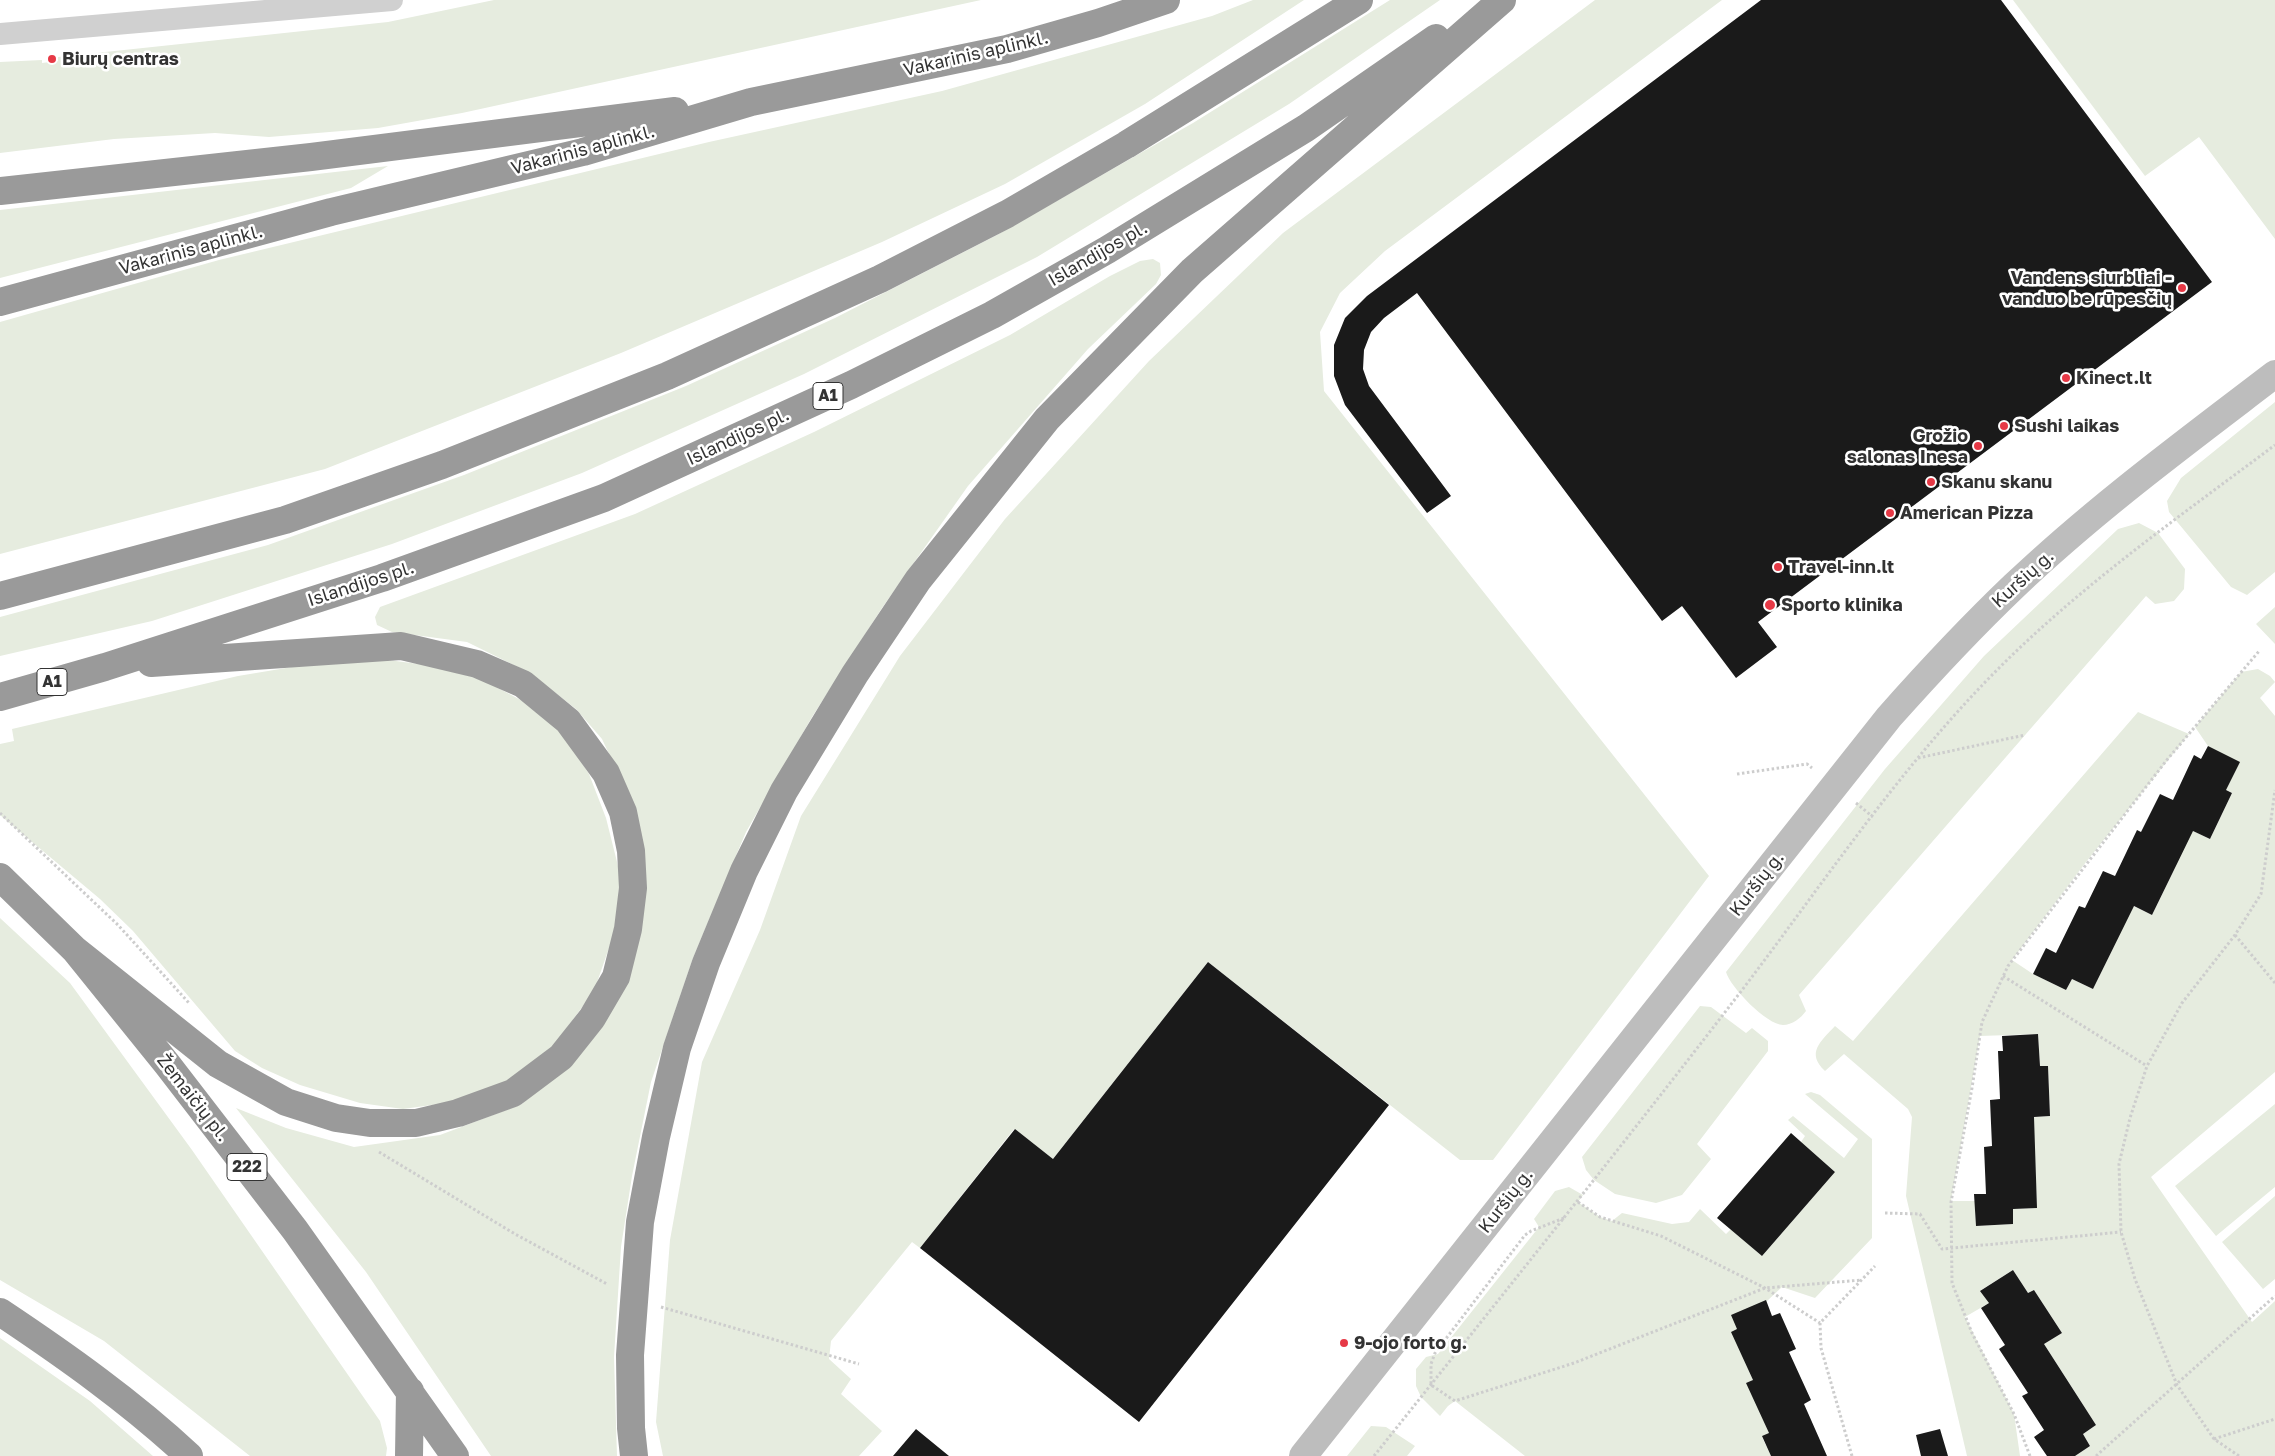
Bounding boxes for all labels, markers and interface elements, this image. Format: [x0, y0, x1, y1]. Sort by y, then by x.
street label: Vakarinis aplinkl. [901, 27, 1051, 81]
place label: Biurų centras [62, 48, 179, 70]
marker: Biurų centras [46, 53, 58, 65]
street label: Vakarinis aplinkl. [509, 120, 657, 180]
street label: Islandijos pl. [1045, 217, 1151, 291]
street label: Vakarinis aplinkl. [117, 220, 265, 280]
place label: Vandens siurbliai - vanduo be rūpesčių [2002, 267, 2172, 310]
marker: Vandens siurbliai - vanduo be rūpesčių [2176, 282, 2188, 294]
place label: Kinect.lt [2076, 367, 2152, 389]
marker: Kinect.lt [2060, 372, 2072, 384]
road number: A1 [813, 382, 843, 410]
street label: Islandijos pl. [683, 404, 793, 470]
place label: Sushi laikas [2014, 415, 2119, 437]
marker: Sushi laikas [1998, 420, 2010, 432]
place label: Grožio salonas Inesa [1847, 425, 1968, 468]
marker: Grožio salonas Inesa [1972, 440, 1984, 452]
place label: Skanu skanu [1941, 471, 2052, 493]
marker: Skanu skanu [1925, 476, 1937, 488]
place label: American Pizza [1900, 502, 2033, 524]
marker: American Pizza [1884, 507, 1896, 519]
street label: Kuršių g. [1987, 545, 2059, 613]
place label: Travel-inn.lt [1788, 556, 1894, 578]
street label: Islandijos pl. [305, 557, 417, 611]
marker: Travel-inn.lt [1772, 561, 1784, 573]
place label: Sporto klinika [1781, 594, 1903, 616]
marker: Sporto klinika [1763, 598, 1777, 612]
road number: A1 [37, 669, 67, 696]
street label: Kuršių g. [1725, 847, 1789, 921]
street label: Žemaičių pl. [152, 1050, 234, 1146]
road number: 222 [227, 1154, 267, 1180]
street label: Kuršių g. [1474, 1164, 1538, 1238]
place label: 9-ojo forto g. [1354, 1332, 1467, 1354]
marker: 9-ojo forto g. [1338, 1337, 1350, 1349]

